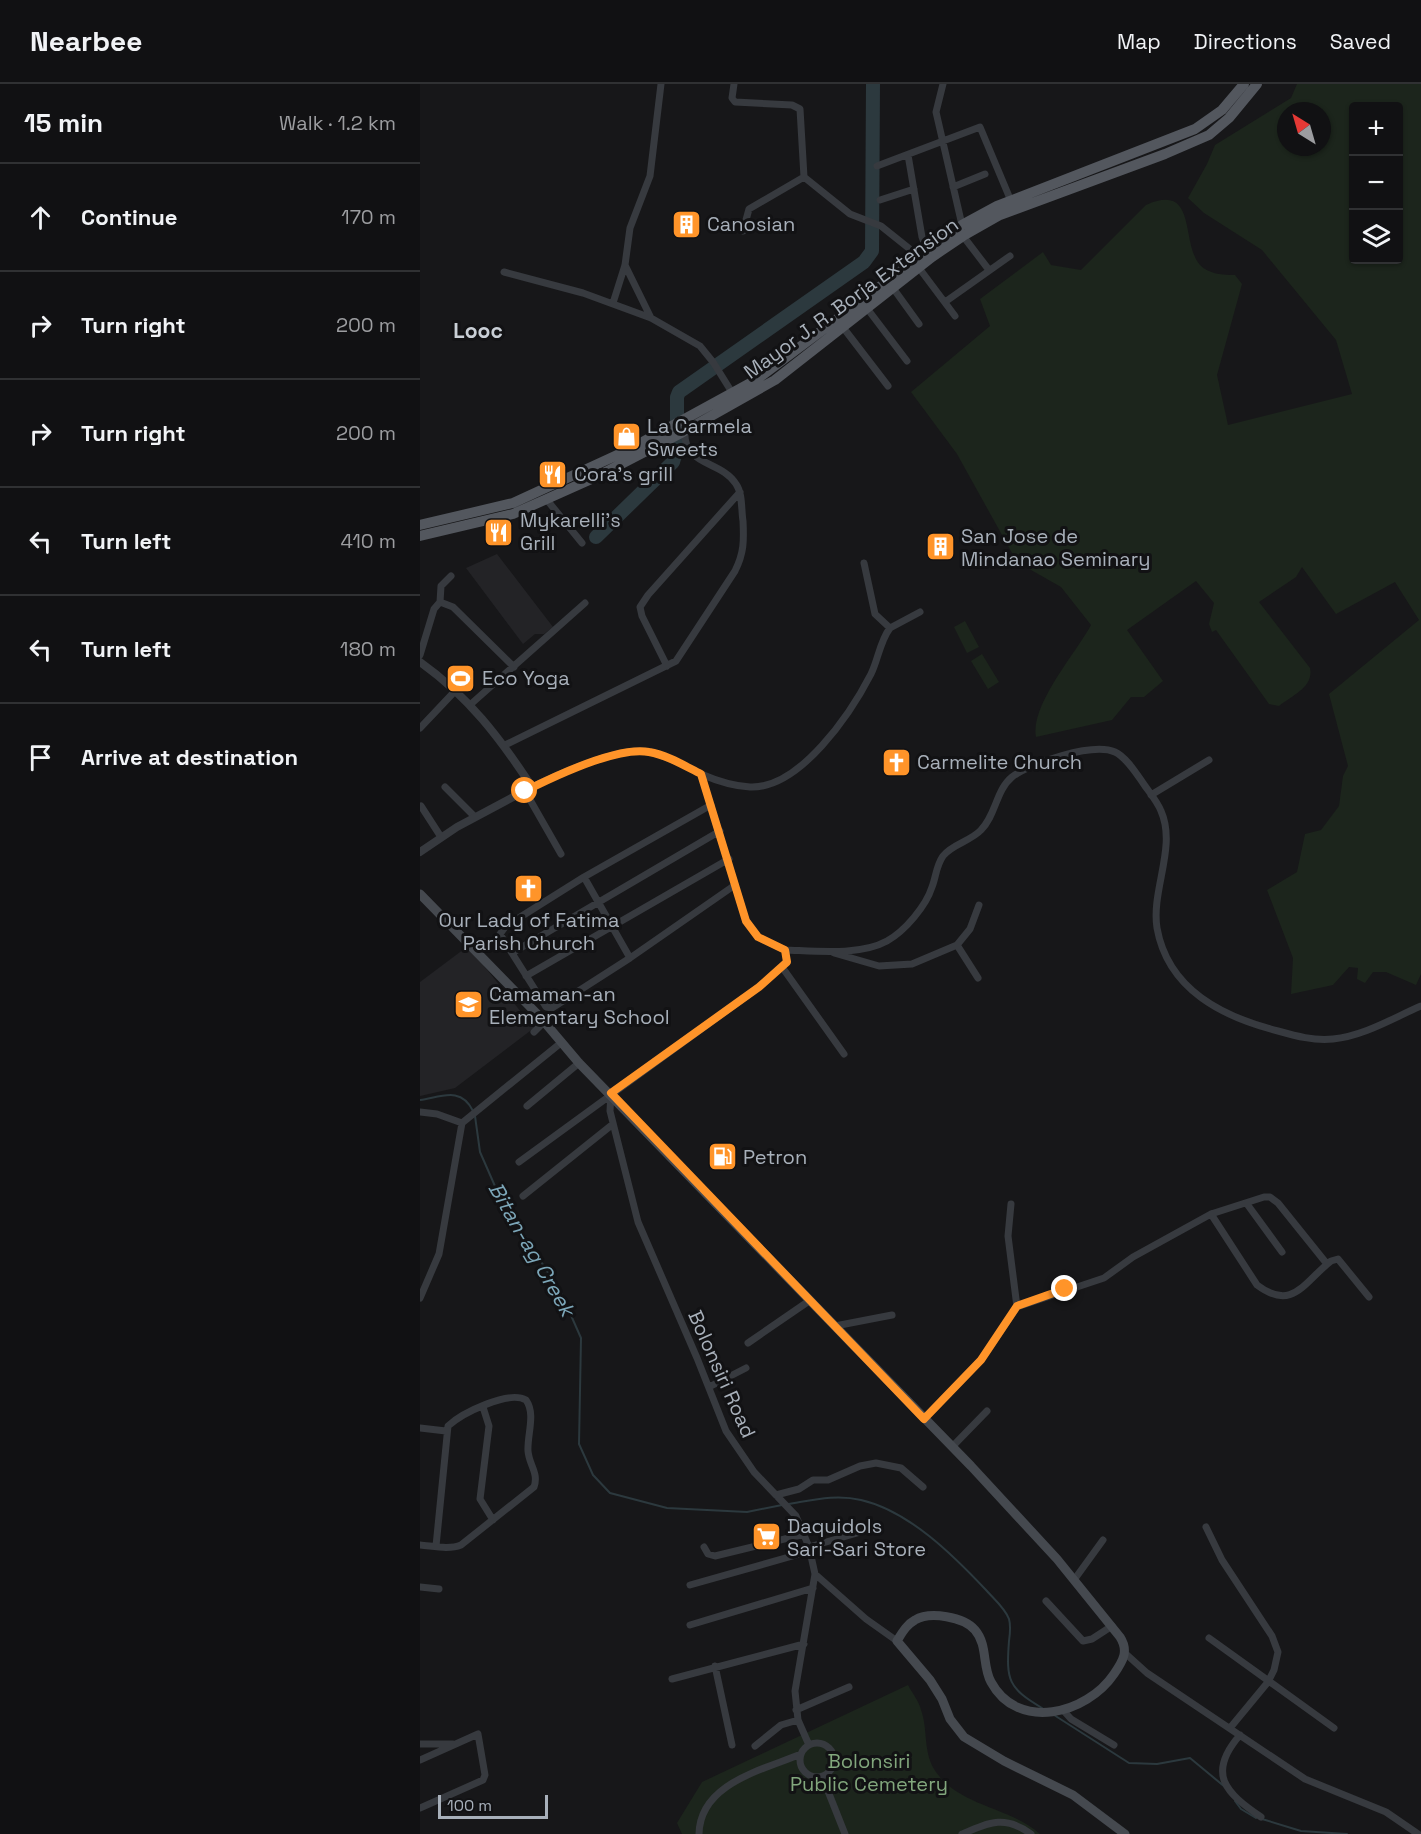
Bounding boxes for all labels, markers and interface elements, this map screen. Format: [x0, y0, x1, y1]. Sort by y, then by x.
text: Nearbee [30, 23, 142, 59]
text: Map [1117, 28, 1161, 55]
text: Directions [1194, 28, 1297, 55]
text: Saved [1330, 28, 1391, 55]
north arrow [1277, 102, 1331, 156]
map controls [1349, 102, 1403, 264]
button: + [1349, 102, 1403, 156]
text: 15 min [24, 106, 103, 140]
text: Walk · 1.2 km [279, 110, 396, 136]
button: − [1349, 156, 1403, 210]
icon: ahead [24, 201, 57, 234]
text: Continue [81, 203, 177, 231]
text: 170 m [341, 204, 396, 230]
building icon: Canosian [670, 208, 702, 240]
button: layers [1349, 210, 1403, 264]
place label: Canosian [707, 211, 795, 237]
street label: Mayor J. R. Borja Extension [739, 211, 963, 385]
icon: right [24, 309, 57, 342]
text: Turn right [81, 311, 186, 339]
text: 200 m [336, 312, 396, 338]
district label: Looc [453, 317, 503, 344]
place label: La Carmela Sweets [647, 413, 752, 462]
icon: right [24, 417, 57, 450]
text: Turn right [81, 419, 186, 447]
text: 200 m [336, 420, 396, 446]
shop icon: La Carmela Sweets [610, 421, 642, 453]
restaurant icon: Cora's grill [537, 458, 569, 490]
place label: Cora's grill [574, 461, 673, 487]
place label: Mykarelli's Grill [520, 507, 621, 556]
restaurant icon: Mykarelli's Grill [483, 516, 515, 548]
place label: San Jose de Mindanao Seminary [961, 523, 1151, 572]
icon: left [24, 525, 57, 558]
text: Turn left [81, 527, 171, 555]
text: 410 m [340, 528, 396, 554]
building icon: San Jose de Mindanao Seminary [924, 531, 956, 563]
icon: left [24, 633, 57, 666]
text: Turn left [81, 635, 171, 663]
text: 180 m [340, 636, 396, 662]
sports icon: Eco Yoga [445, 662, 477, 694]
place label: Eco Yoga [482, 665, 570, 691]
icon: arrive [24, 741, 57, 774]
text: Arrive at destination [81, 743, 298, 771]
church icon: Carmelite Church [880, 746, 912, 778]
place label: Carmelite Church [917, 749, 1082, 775]
route start [511, 777, 537, 803]
church icon: Our Lady of Fatima Parish Church [513, 873, 545, 905]
place label: Our Lady of Fatima Parish Church [439, 907, 619, 956]
place label: Camaman-an Elementary School [489, 981, 670, 1030]
school or university icon: Camaman-an Elementary School [452, 989, 484, 1021]
fuel station icon: Petron [706, 1141, 738, 1173]
place label: Petron [743, 1144, 807, 1170]
water label: Bitan-ag Creek [483, 1177, 583, 1323]
route end [1051, 1275, 1077, 1301]
street label: Bolonsiri Road [682, 1306, 762, 1442]
place label: Daquidols Sari-Sari Store [787, 1513, 926, 1562]
supermarket icon: Daquidols Sari-Sari Store [750, 1521, 782, 1553]
park label: Bolonsiri Public Cemetery [790, 1748, 948, 1797]
scale bar [438, 1792, 548, 1820]
text: 100 m [447, 1795, 492, 1816]

